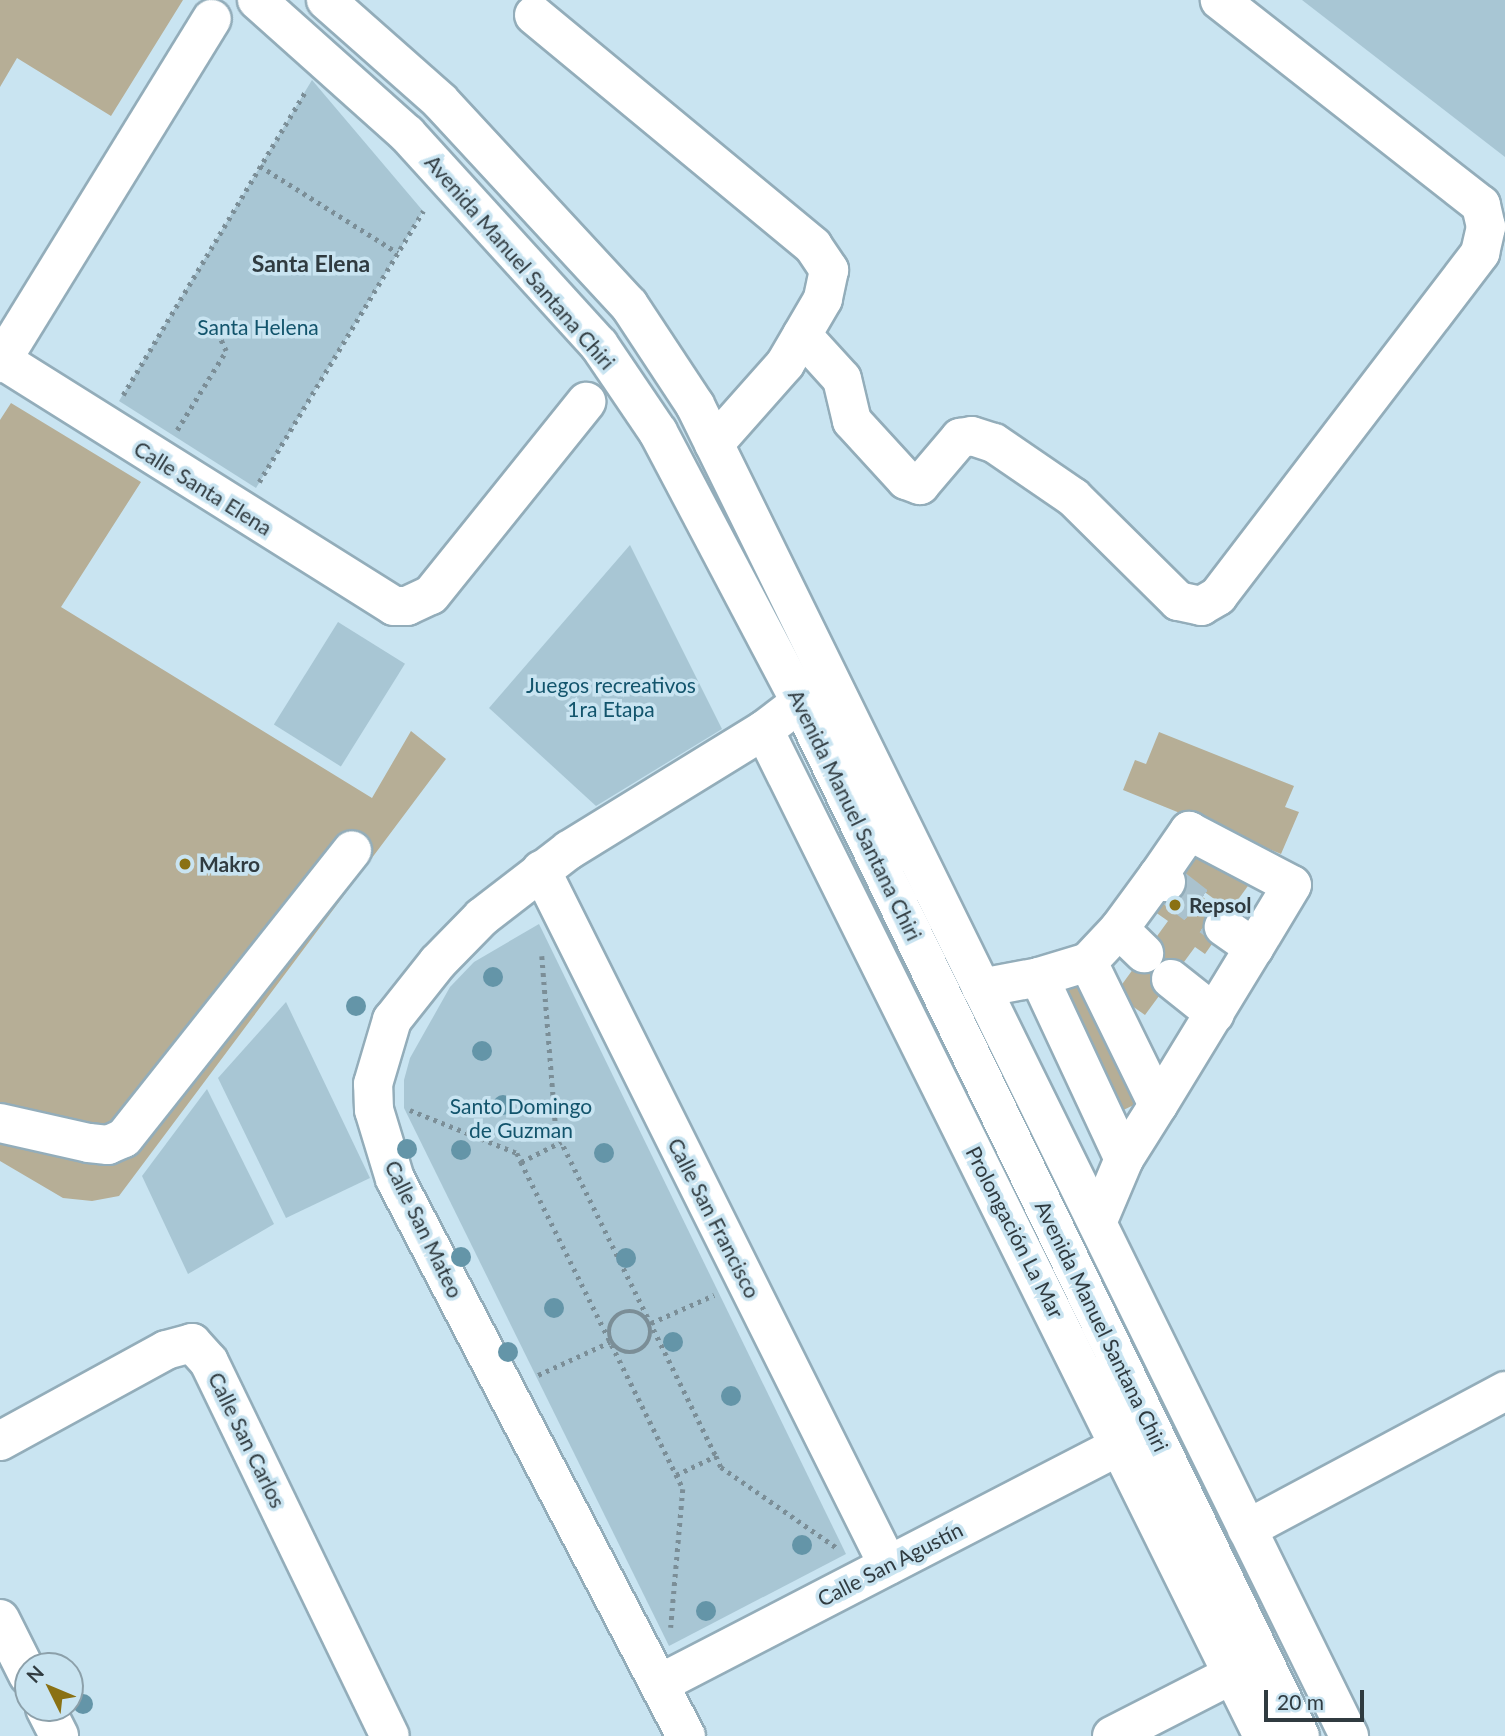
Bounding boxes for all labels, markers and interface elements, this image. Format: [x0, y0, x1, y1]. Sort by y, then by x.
street label: Avenida Manuel Santana Chiri [420, 150, 620, 374]
district label: Santa Elena [252, 249, 370, 277]
park label: Santa Helena [197, 314, 319, 340]
street label: Calle Santa Elena [129, 436, 277, 540]
park label: Juegos recreativos 1ra Etapa [526, 672, 696, 722]
street label: Avenida Manuel Santana Chiri [783, 685, 927, 945]
place label: Makro [199, 851, 260, 877]
marker: Makro [177, 856, 193, 872]
place label: Repsol [1189, 892, 1251, 918]
marker: Repsol [1167, 897, 1183, 913]
park label: Santo Domingo de Guzman [450, 1093, 592, 1143]
street label: Calle San Francisco [663, 1134, 765, 1302]
street label: Prolongación La Mar [961, 1142, 1069, 1322]
street label: Calle San Mateo [380, 1156, 468, 1302]
street label: Avenida Manuel Santana Chiri [1030, 1196, 1174, 1456]
street label: Calle San Carlos [203, 1368, 291, 1512]
street label: Calle San Agustín [813, 1516, 967, 1612]
north arrow [14, 1652, 84, 1722]
text: N [21, 1661, 48, 1687]
scale bar [1267, 1676, 1367, 1720]
text: 20 m [1277, 1689, 1324, 1714]

